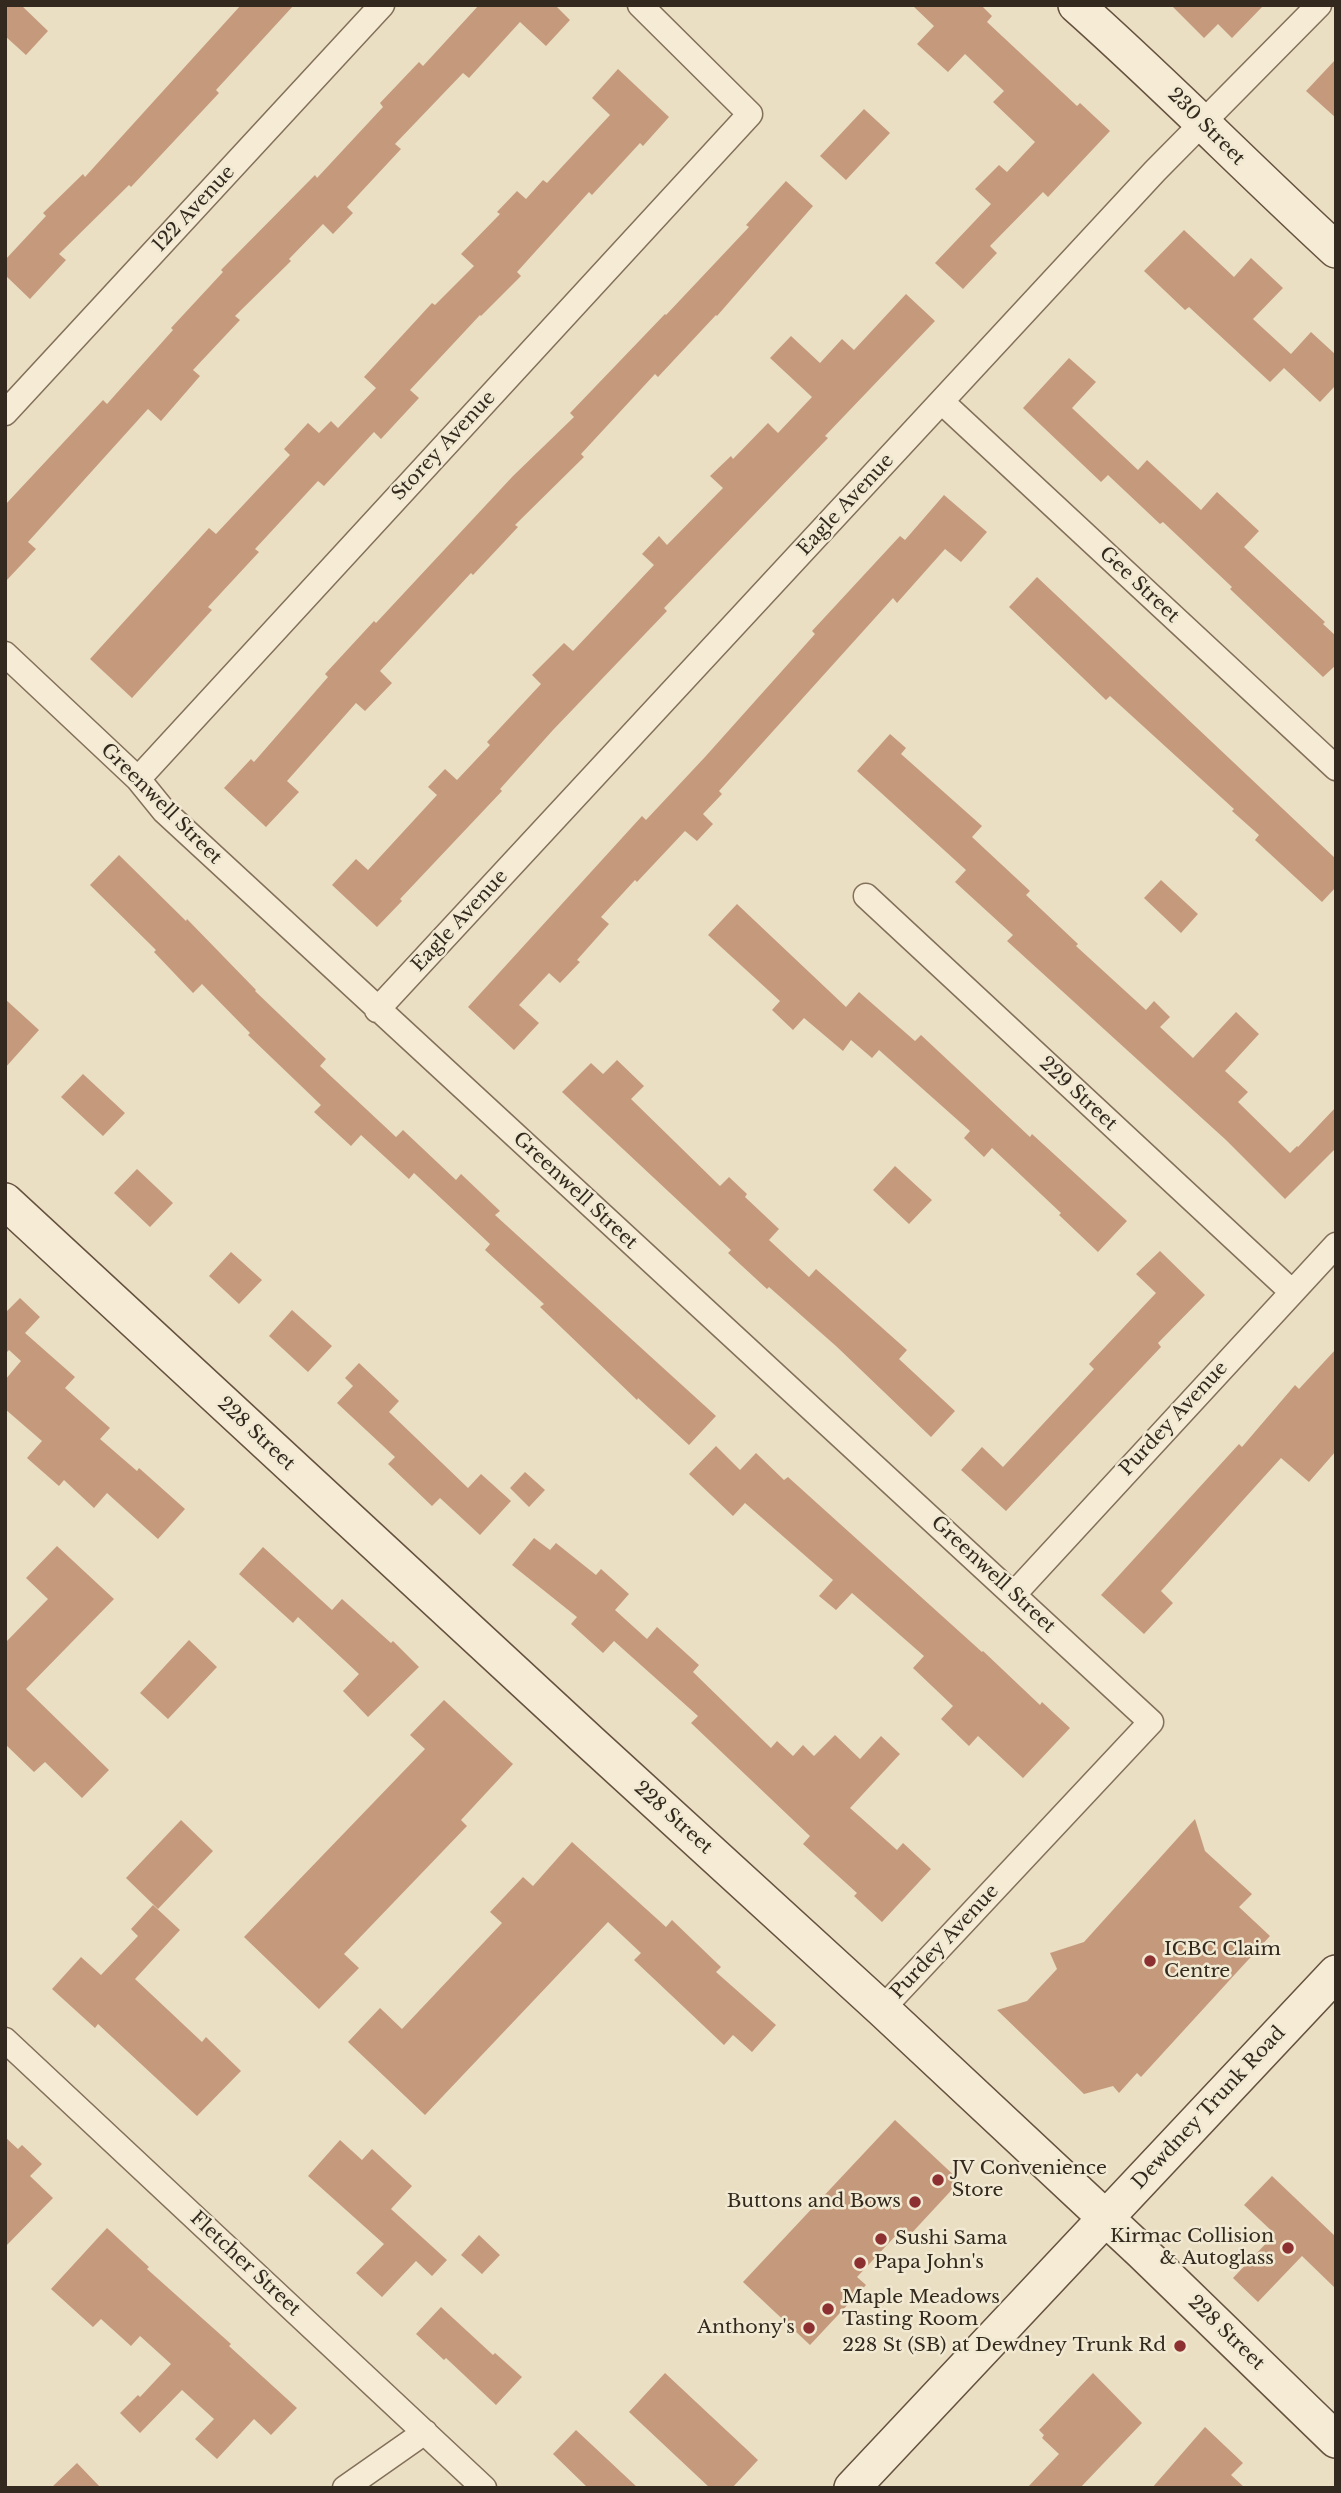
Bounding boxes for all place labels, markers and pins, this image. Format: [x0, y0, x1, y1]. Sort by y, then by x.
place label: ICBC Claim Centre [1164, 1939, 1281, 1983]
marker: ICBC Claim Centre [1142, 1953, 1158, 1969]
place label: JV Convenience Store [952, 2158, 1107, 2202]
marker: JV Convenience Store [930, 2172, 946, 2188]
place label: Buttons and Bows [727, 2191, 901, 2213]
marker: Buttons and Bows [907, 2194, 923, 2210]
place label: Kirmac Collision & Autoglass [1110, 2226, 1274, 2270]
place label: Sushi Sama [895, 2228, 1007, 2250]
marker: Sushi Sama [873, 2231, 889, 2247]
marker: Kirmac Collision & Autoglass [1280, 2240, 1296, 2256]
place label: Papa John's [874, 2252, 984, 2274]
marker: Papa John's [852, 2255, 868, 2271]
place label: Maple Meadows Tasting Room [842, 2287, 1000, 2331]
marker: Maple Meadows Tasting Room [820, 2301, 836, 2317]
place label: Anthony's [697, 2317, 795, 2339]
marker: Anthony's [801, 2320, 817, 2336]
place label: 228 St (SB) at Dewdney Trunk Rd [842, 2335, 1166, 2357]
marker: 228 St (SB) at Dewdney Trunk Rd [1172, 2338, 1188, 2354]

